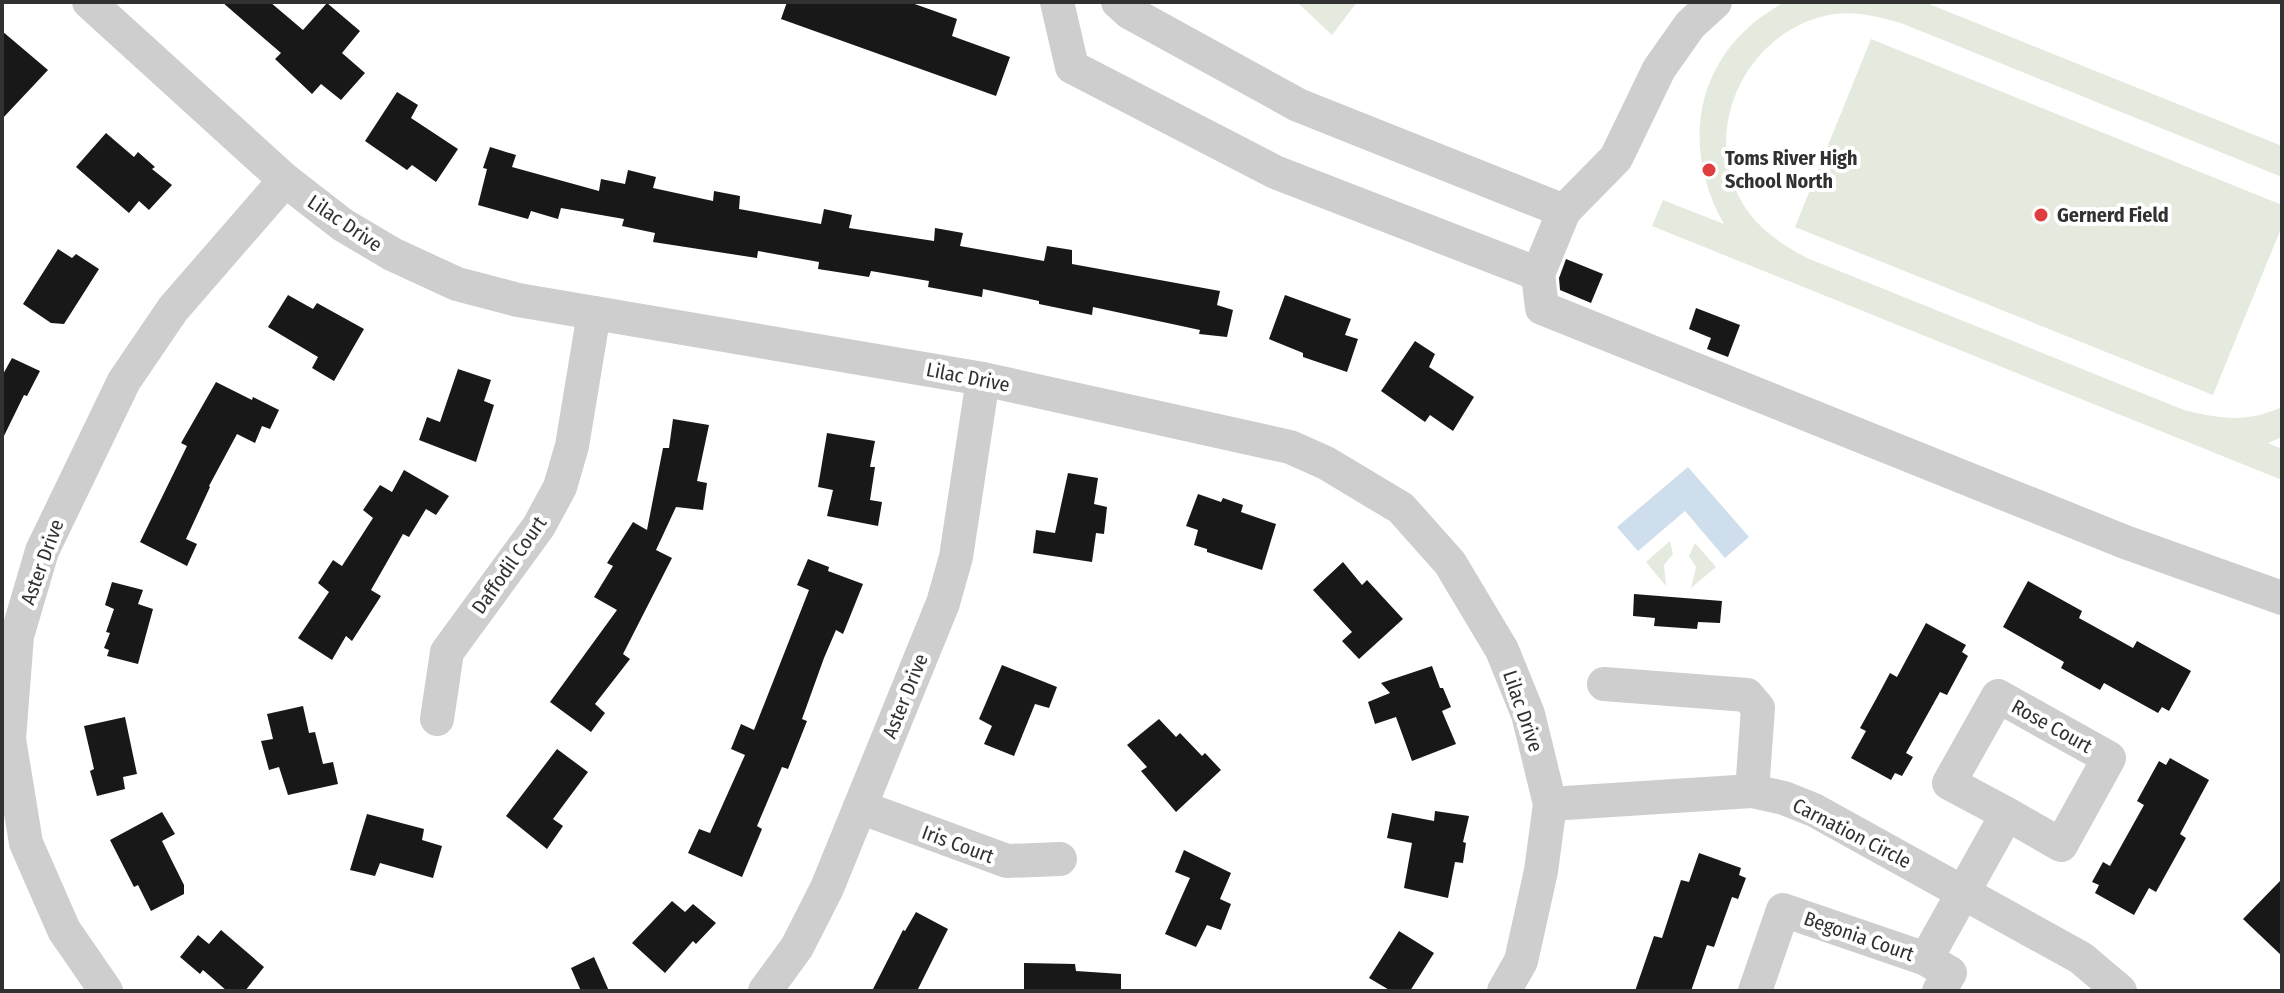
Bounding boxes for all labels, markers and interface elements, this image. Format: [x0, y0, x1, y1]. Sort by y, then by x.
place label: Toms River High School North [1725, 146, 1857, 193]
marker: Toms River High School North [1700, 161, 1718, 179]
street label: Lilac Drive [303, 189, 387, 257]
place label: Gernerd Field [2057, 203, 2169, 227]
marker: Gernerd Field [2032, 206, 2050, 224]
street label: Lilac Drive [924, 357, 1012, 397]
street label: Daffodil Court [467, 511, 552, 618]
street label: Aster Drive [15, 516, 69, 608]
street label: Aster Drive [877, 650, 933, 742]
street label: Lilac Drive [1498, 667, 1548, 755]
street label: Rose Court [2007, 694, 2097, 758]
street label: Carnation Circle [1789, 793, 1915, 873]
street label: Iris Court [919, 820, 998, 868]
street label: Begonia Court [1801, 906, 1918, 966]

